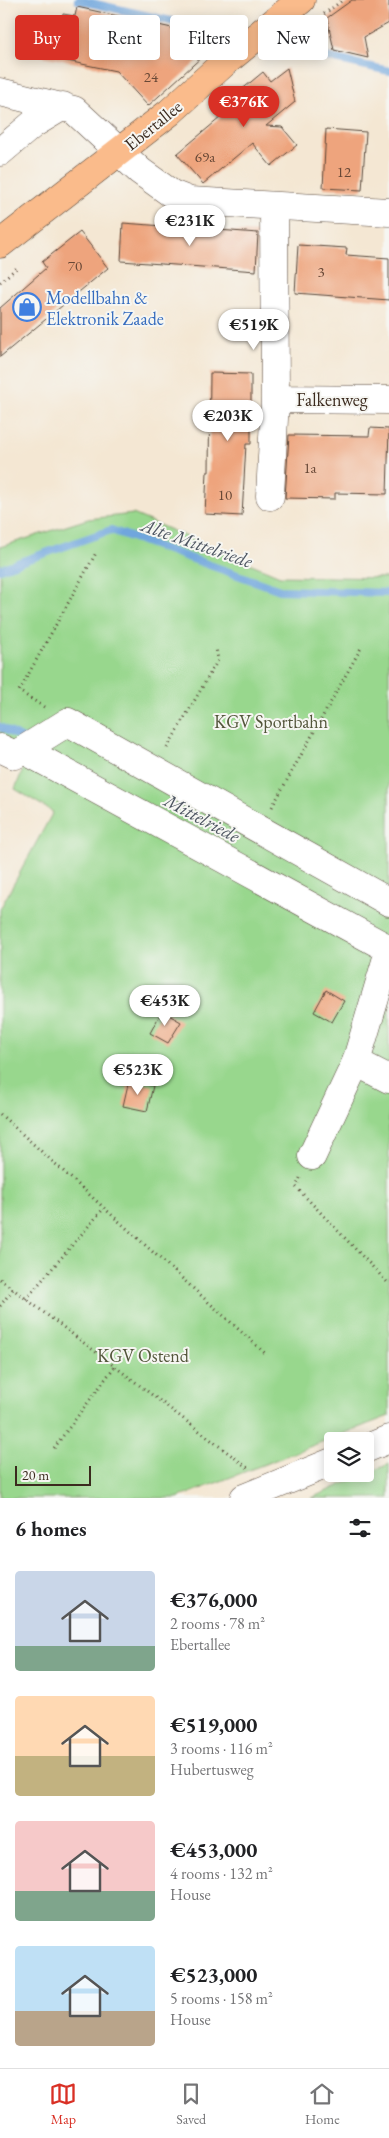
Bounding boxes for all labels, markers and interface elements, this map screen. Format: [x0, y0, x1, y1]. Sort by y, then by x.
chip: Buy [15, 15, 79, 60]
chip: Rent [89, 15, 160, 60]
chip: Filters [170, 15, 248, 60]
chip: New [258, 15, 328, 60]
house number: 24 [144, 67, 159, 86]
pin: €376K [209, 86, 279, 128]
text: €376K [219, 91, 269, 112]
street label: Ebertallee [119, 95, 187, 155]
house number: 69a [195, 147, 215, 166]
house number: 12 [337, 162, 352, 181]
pin: €231K [155, 204, 225, 247]
text: €231K [165, 210, 215, 231]
house number: 70 [68, 256, 82, 275]
house number: 3 [317, 262, 325, 281]
place label: Modellbahn & Elektronik Zaade [46, 286, 164, 330]
shop icon: Modellbahn & Elektronik Zaade [12, 292, 42, 322]
pin: €519K [219, 308, 289, 351]
text: €519K [229, 314, 279, 335]
street label: Falkenweg [296, 388, 368, 411]
pin: €203K [193, 400, 263, 442]
text: €203K [203, 405, 253, 426]
house number: 1a [303, 458, 317, 477]
house number: 10 [218, 485, 232, 504]
water label: Alte Mittelriede [136, 512, 256, 574]
park label: KGV Sportbahn [214, 710, 329, 733]
water label: Mittelriede [159, 787, 245, 849]
pin: €453K [130, 984, 200, 1027]
text: €453K [140, 990, 190, 1011]
pin: €523K [103, 1054, 173, 1096]
text: €523K [113, 1059, 163, 1080]
park label: KGV Ostend [97, 1344, 190, 1367]
map controls [324, 1432, 374, 1482]
button: layers [324, 1432, 374, 1482]
scale bar [15, 1463, 91, 1486]
text: 20 m [22, 1466, 49, 1484]
icon: filters [346, 1514, 374, 1542]
text: 6 homes [15, 1515, 87, 1542]
text: €376,000 [170, 1586, 257, 1613]
icon: home [55, 1591, 115, 1651]
text: 2 rooms · 78 m² [170, 1613, 265, 1634]
text: Ebertallee [170, 1634, 230, 1655]
text: €519,000 [170, 1711, 257, 1738]
icon: home [55, 1716, 115, 1776]
text: 3 rooms · 116 m² [170, 1738, 273, 1759]
text: Hubertusweg [170, 1759, 254, 1780]
text: €453,000 [170, 1836, 257, 1863]
icon: home [55, 1841, 115, 1901]
text: 4 rooms · 132 m² [170, 1863, 273, 1884]
text: House [170, 1884, 211, 1905]
text: €523,000 [170, 1961, 257, 1988]
icon: home [55, 1966, 115, 2026]
text: 5 rooms · 158 m² [170, 1988, 273, 2009]
text: House [170, 2009, 211, 2030]
tab: Map [49, 2080, 77, 2128]
tab: Saved [176, 2080, 206, 2128]
tab: Home [305, 2080, 340, 2128]

